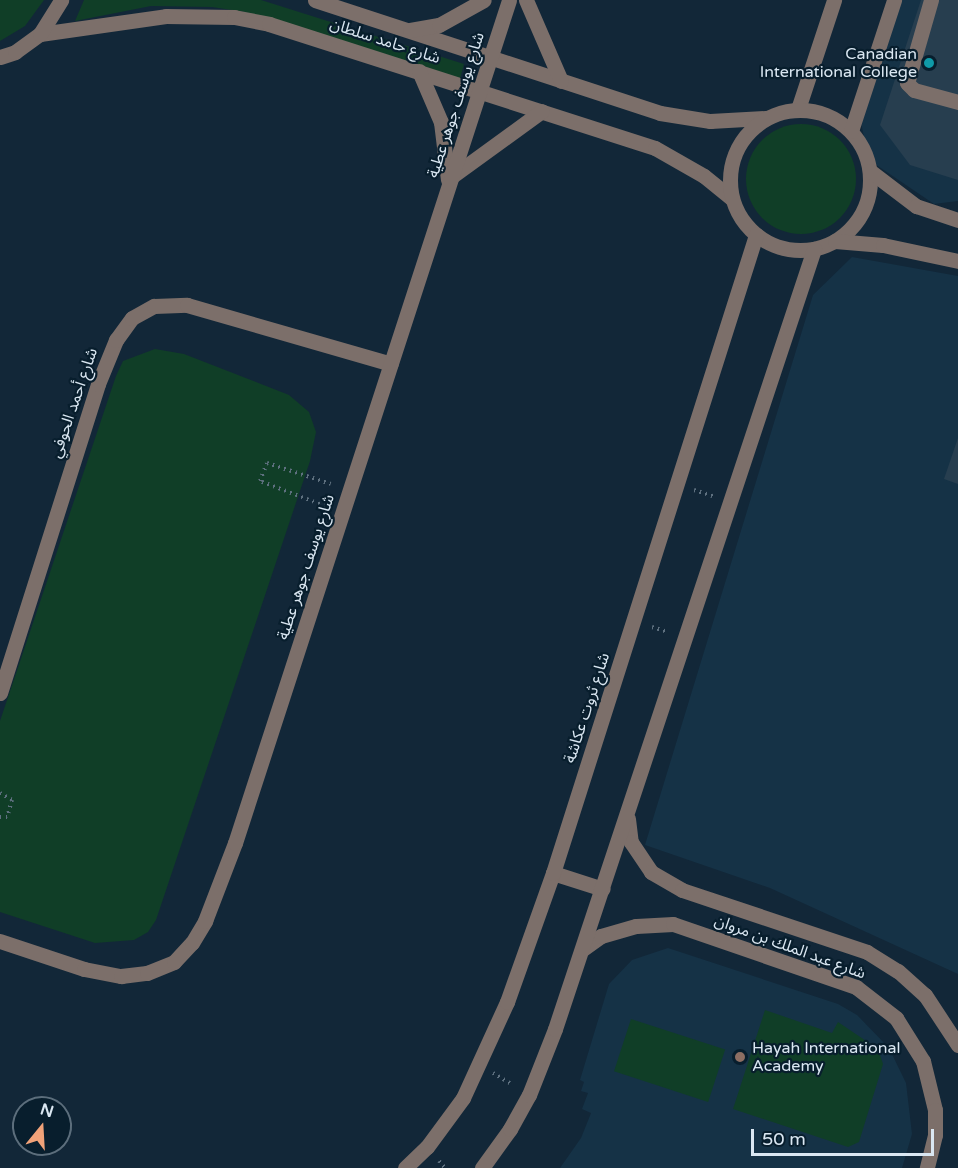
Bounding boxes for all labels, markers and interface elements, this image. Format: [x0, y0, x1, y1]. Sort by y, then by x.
street label: شارع حامد سلطان [327, 14, 443, 68]
street label: شارع يوسف جوهر عطية [423, 30, 489, 180]
place label: Canadian International College [760, 44, 917, 82]
marker: Canadian International College [922, 56, 936, 70]
street label: شارع أحمد الحوفي [46, 345, 102, 461]
street label: شارع يوسف جوهر عطية [273, 492, 339, 642]
street label: شارع ثروت عكاشة [560, 650, 614, 766]
street label: شارع عبد الملك بن مروان [712, 911, 868, 983]
place label: Hayah International Academy [752, 1038, 901, 1076]
marker: Hayah International Academy [733, 1050, 747, 1064]
north arrow [12, 1096, 72, 1156]
text: N [38, 1099, 56, 1122]
scale bar [754, 1117, 937, 1155]
text: 50 m [762, 1128, 806, 1150]

